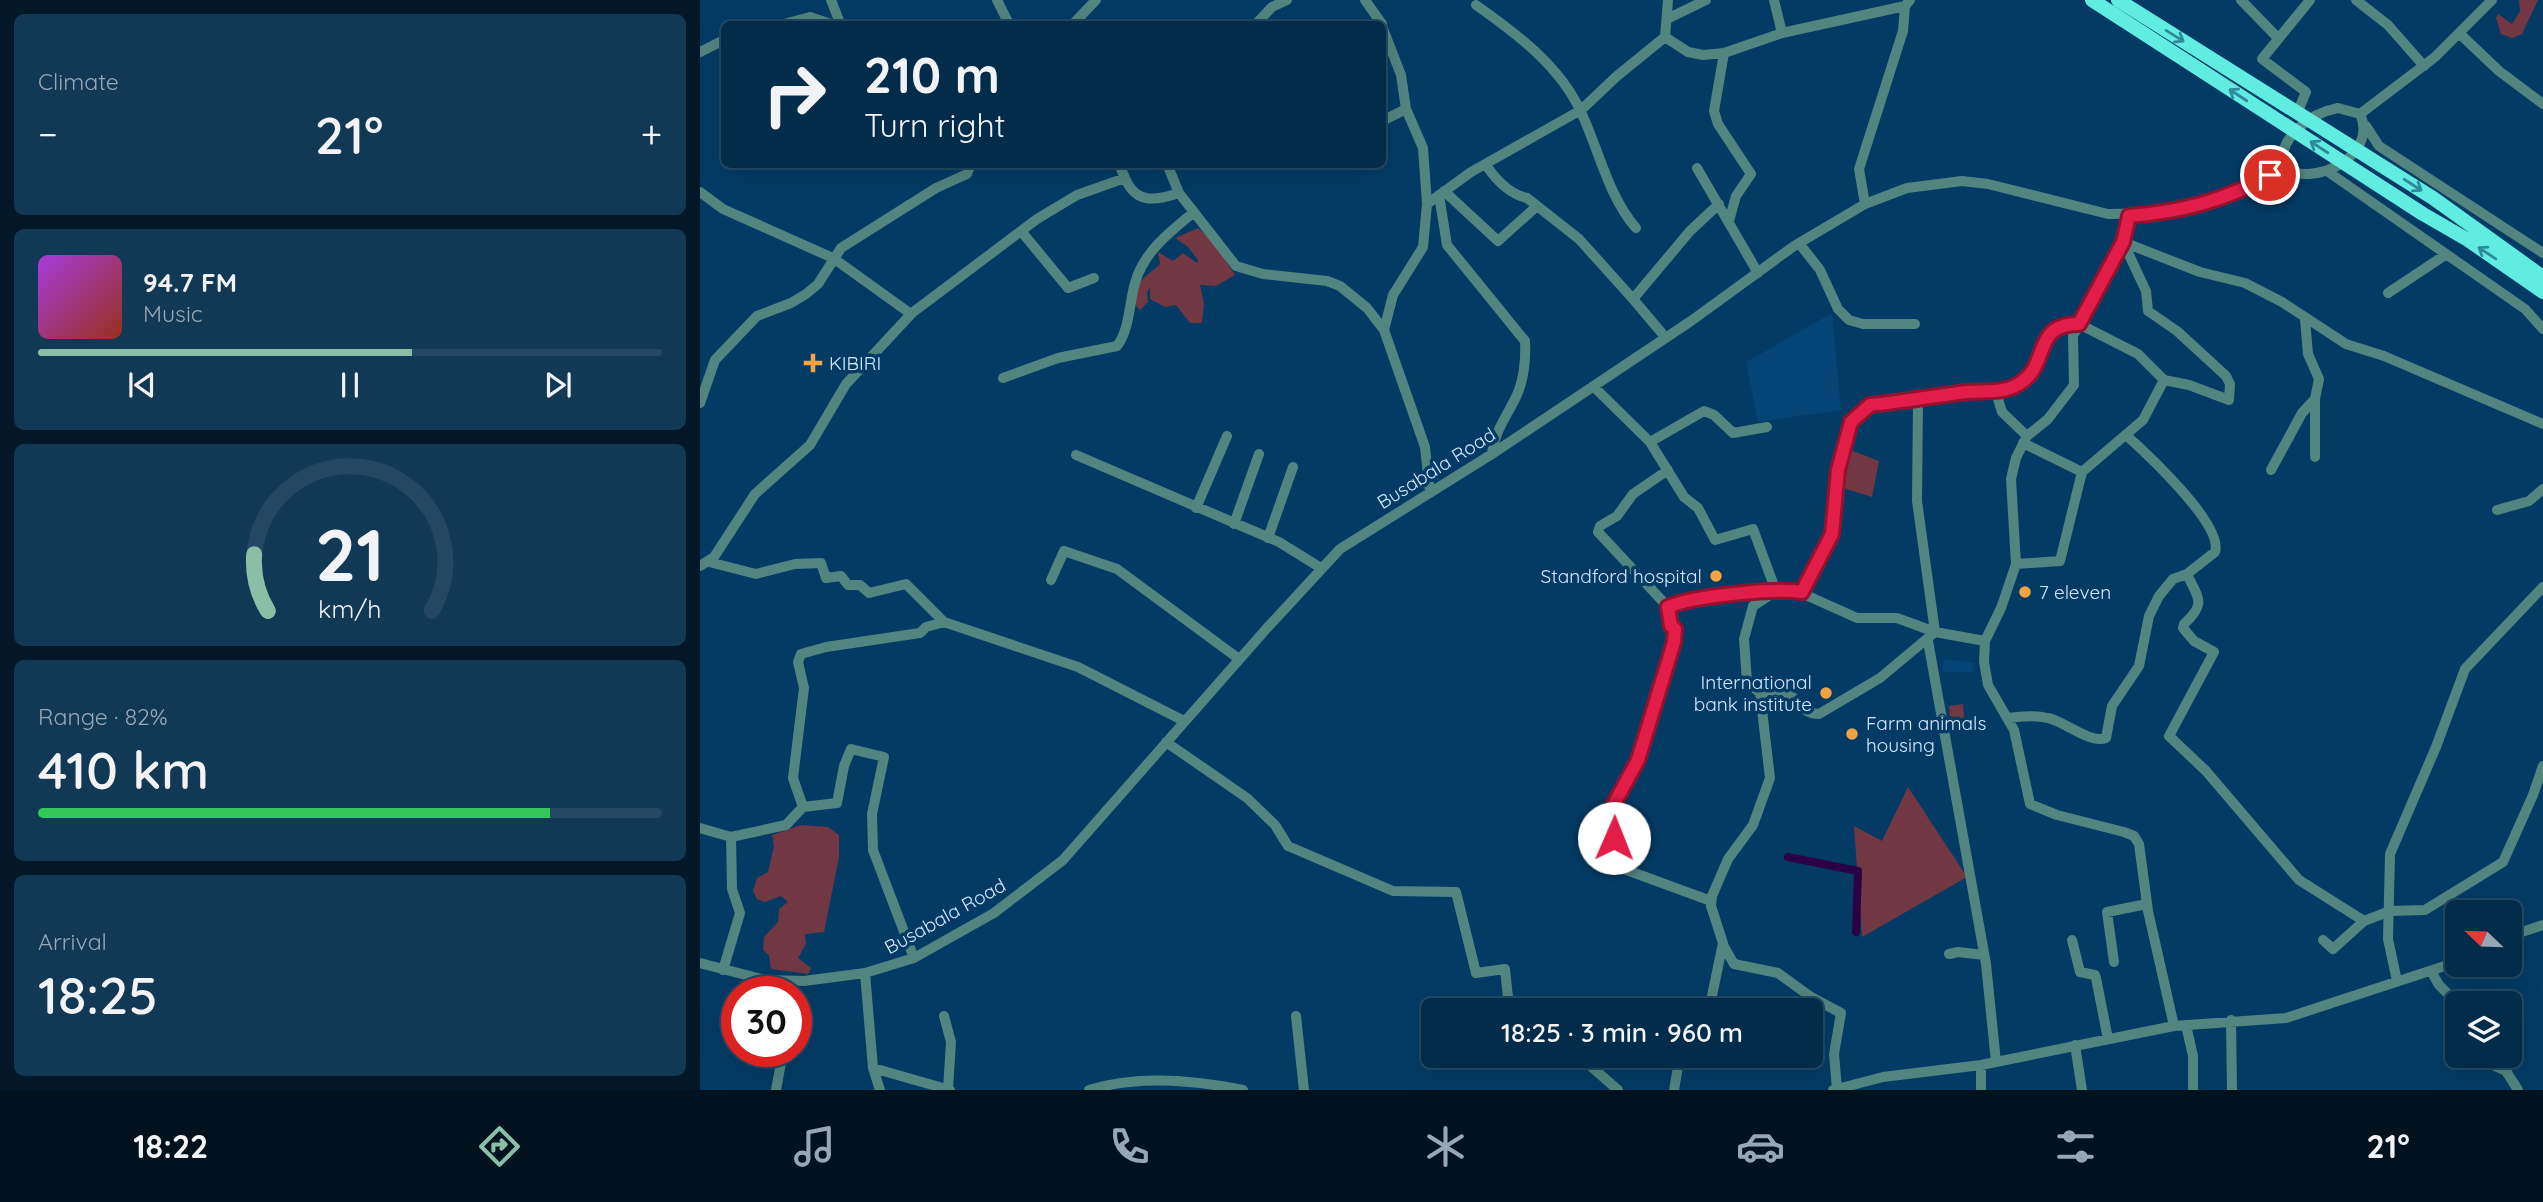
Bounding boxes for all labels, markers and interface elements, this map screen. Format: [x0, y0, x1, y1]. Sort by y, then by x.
one-way arrow [2165, 30, 2185, 44]
text: 210 m [864, 44, 1000, 105]
icon: right [749, 49, 840, 140]
text: Climate [38, 67, 119, 96]
one-way arrow [2228, 87, 2248, 101]
text: 21° [315, 102, 383, 167]
text: Turn right [864, 105, 1005, 145]
text: − [38, 110, 58, 158]
text: + [641, 110, 662, 158]
one-way arrow [2310, 140, 2329, 154]
pin [2240, 145, 2300, 205]
icon: arrive [2251, 156, 2289, 194]
one-way arrow [2403, 177, 2422, 192]
one-way arrow [2478, 246, 2497, 260]
text: 94.7 FM [143, 266, 237, 299]
text: Music [143, 299, 203, 328]
place label: KIBIRI [829, 351, 881, 375]
marker: KIBIRI [803, 353, 823, 373]
icon: previous [123, 366, 161, 404]
icon: pause [331, 366, 369, 404]
icon: next [539, 366, 577, 404]
street label: Busabala Road [1372, 422, 1500, 514]
text: 21 [315, 508, 385, 599]
place label: Standford hospital [1541, 564, 1702, 588]
marker: Standford hospital [1708, 568, 1724, 584]
place label: 7 eleven [2039, 580, 2111, 604]
marker: 7 eleven [2017, 584, 2033, 600]
text: km/h [318, 593, 382, 624]
place label: International bank institute [1694, 670, 1812, 716]
marker: International bank institute [1818, 685, 1834, 701]
text: Range · 82% [38, 702, 168, 731]
place label: Farm animals housing [1866, 711, 1986, 757]
marker: Farm animals housing [1844, 726, 1860, 742]
text: 410 km [38, 737, 209, 802]
position arrow [1577, 801, 1651, 875]
street label: Busabala Road [880, 873, 1010, 959]
north arrow [2445, 900, 2522, 976]
map controls [2445, 900, 2522, 1068]
text: Arrival [38, 927, 107, 956]
text: 18:25 [38, 962, 158, 1027]
speed limit sign: 30 [721, 976, 812, 1067]
button: layers [2445, 991, 2522, 1068]
text: 18:25 · 3 min · 960 m [1501, 1016, 1743, 1049]
icon: directions [475, 1122, 524, 1171]
icon: music [790, 1122, 839, 1171]
icon: phone [1105, 1122, 1154, 1171]
icon: climate [1421, 1122, 1470, 1171]
icon: car [1736, 1122, 1785, 1171]
icon: filters [2051, 1122, 2100, 1171]
text: 18:22 [133, 1126, 208, 1166]
text: 21° [2367, 1126, 2410, 1166]

